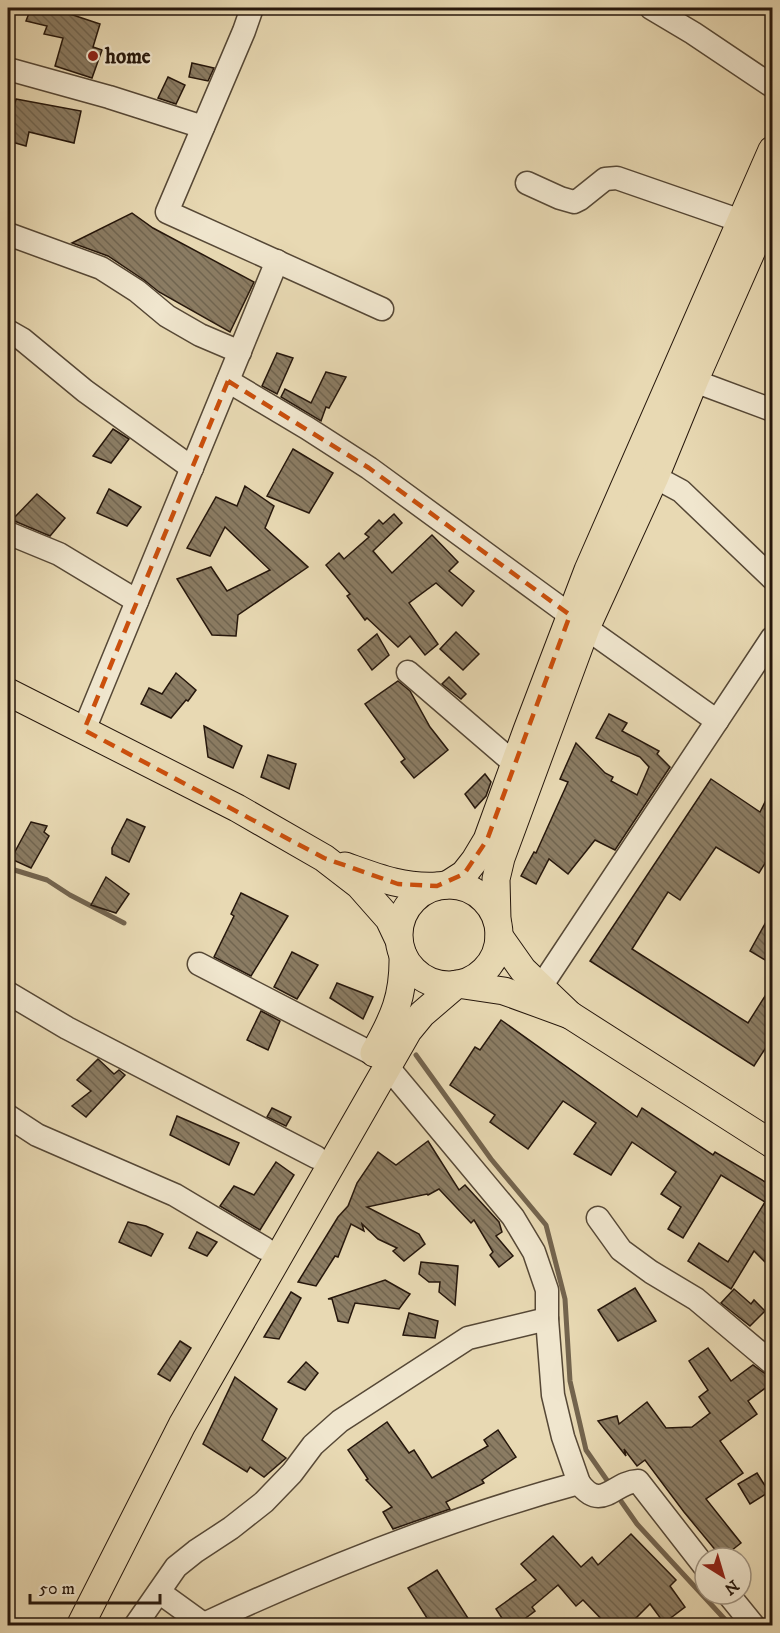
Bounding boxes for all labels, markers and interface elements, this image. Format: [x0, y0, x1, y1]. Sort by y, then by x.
place label: home [104, 44, 151, 70]
marker: home [86, 49, 100, 63]
north arrow [693, 1546, 753, 1606]
scale bar [30, 1567, 160, 1605]
text: N [720, 1575, 743, 1599]
text: 50 m [39, 1578, 75, 1600]

